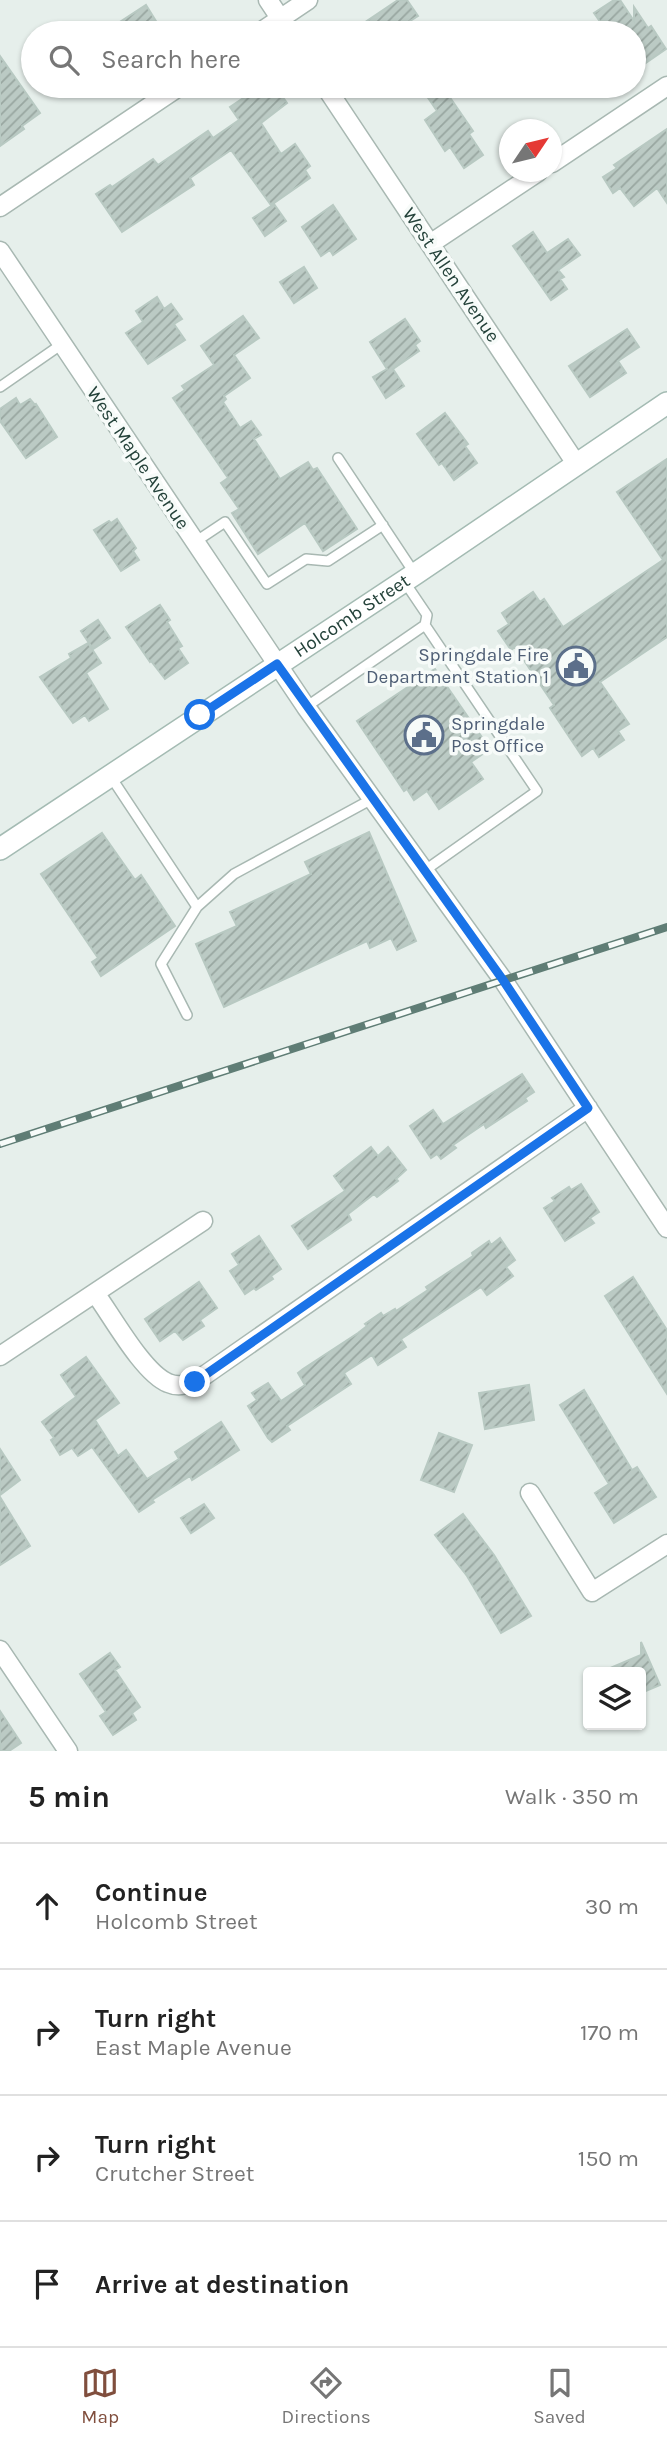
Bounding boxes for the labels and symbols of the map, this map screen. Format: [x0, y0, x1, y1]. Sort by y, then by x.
north arrow [499, 119, 562, 182]
street label: West Allen Avenue [398, 204, 504, 346]
street label: West Maple Avenue [82, 382, 194, 534]
street label: Holcomb Street [290, 570, 414, 662]
place label: Springdale Fire Department Station 1 [366, 644, 549, 688]
public building icon: Springdale Fire Department Station 1 [555, 645, 597, 687]
route start [184, 699, 215, 730]
place label: Springdale Post Office [451, 713, 545, 757]
public building icon: Springdale Post Office [403, 714, 445, 756]
route end [179, 1366, 210, 1397]

